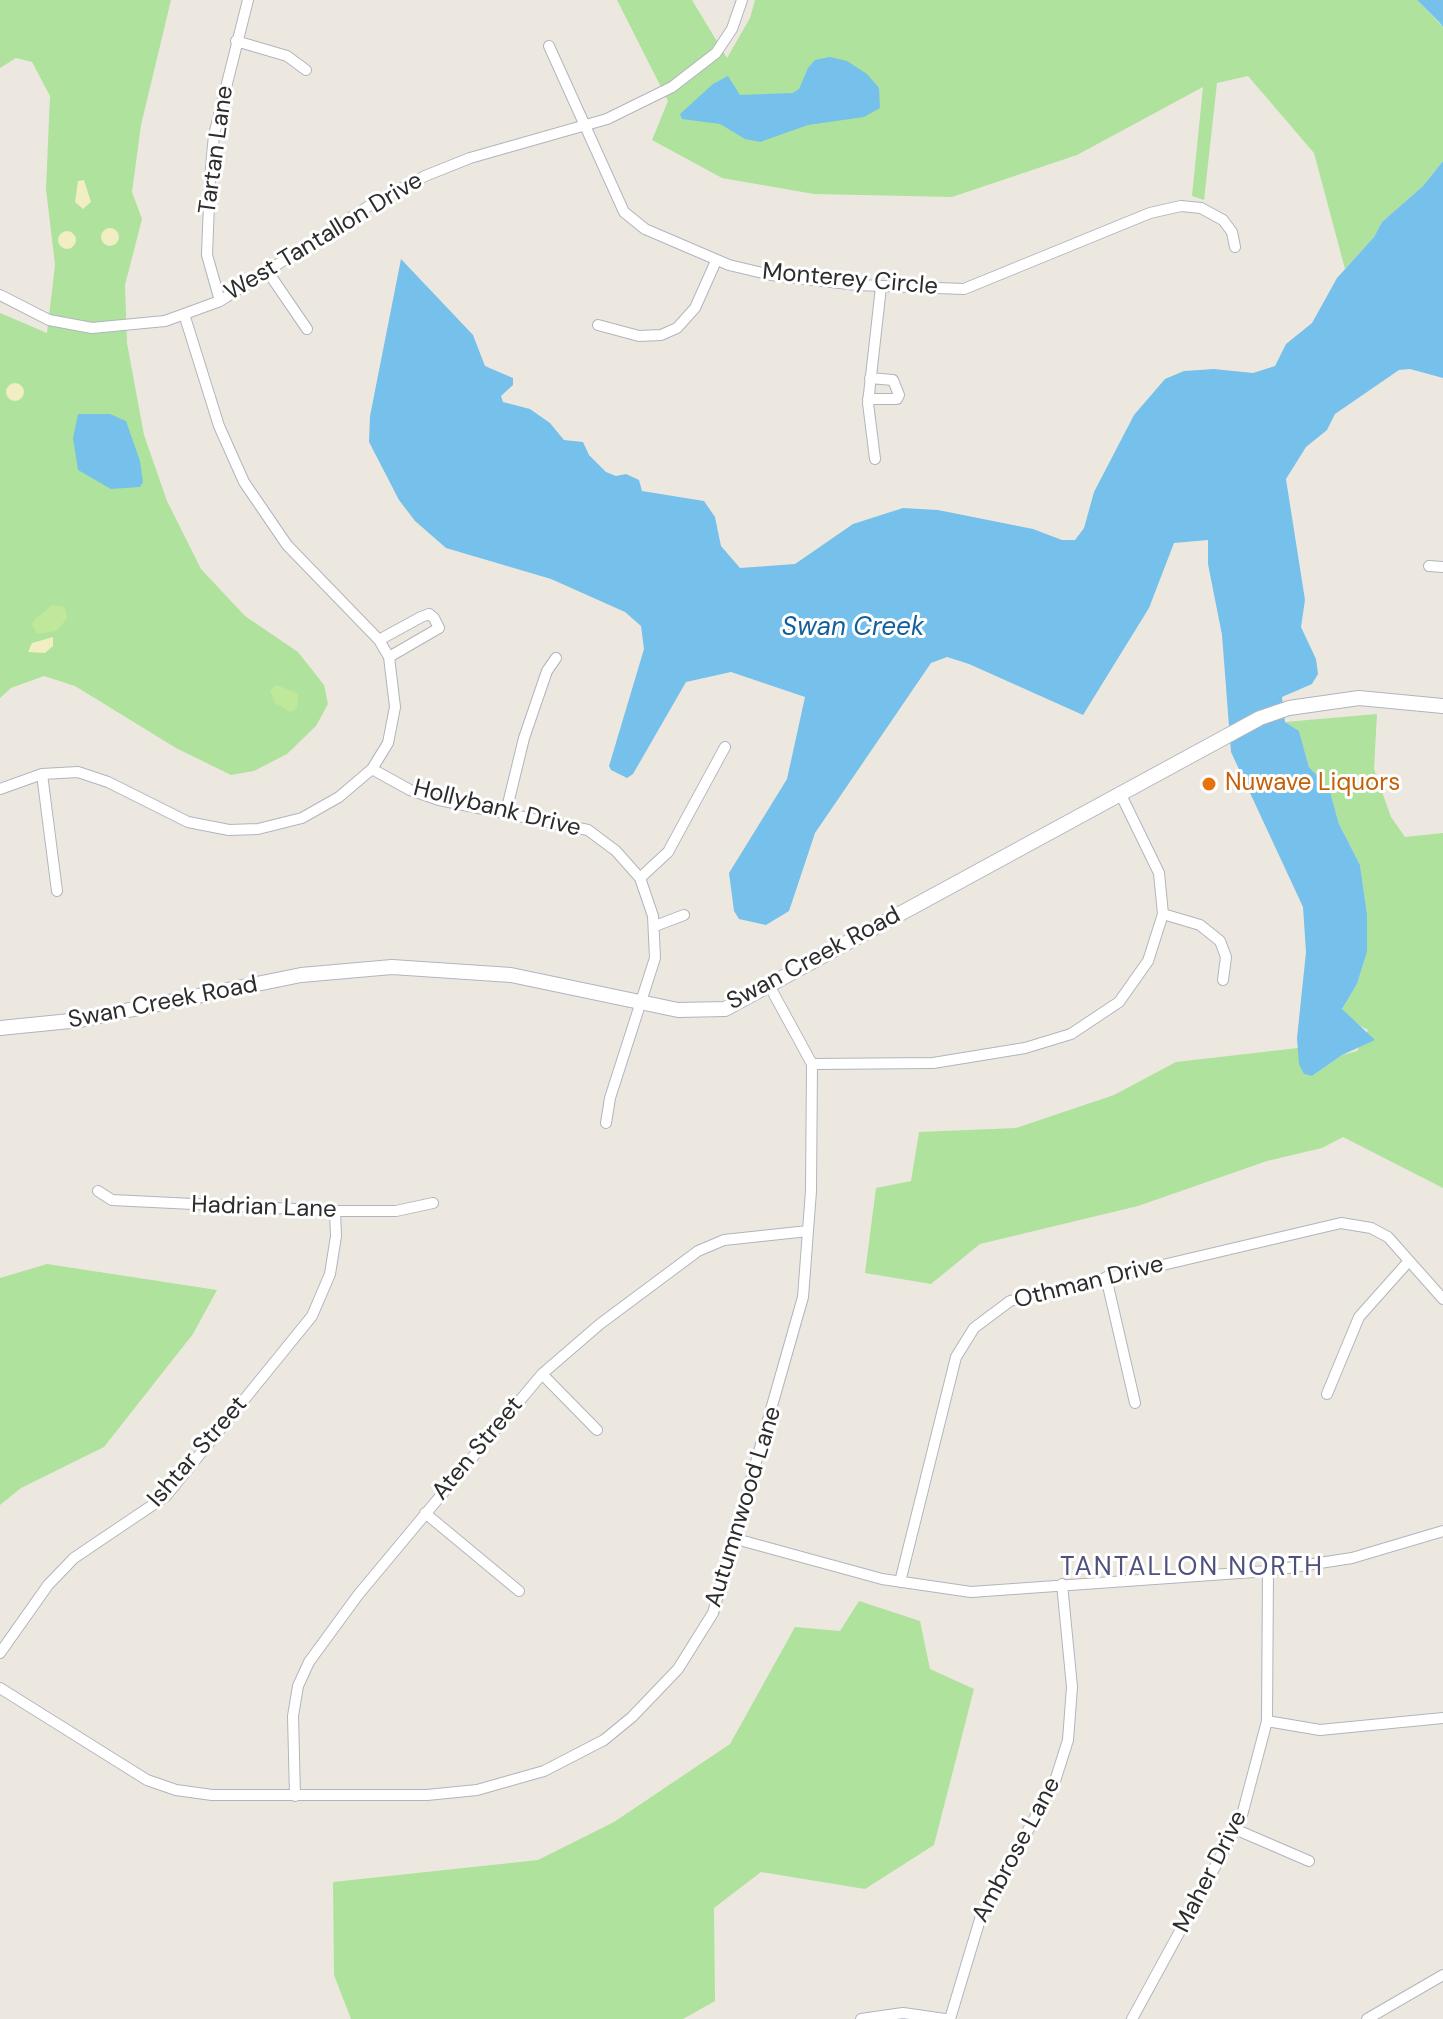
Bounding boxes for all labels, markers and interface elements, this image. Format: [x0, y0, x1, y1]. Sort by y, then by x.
street label: Tartan Lane [194, 84, 240, 216]
street label: West Tantallon Drive [220, 166, 428, 308]
street label: Monterey Circle [761, 258, 939, 302]
water label: Swan Creek [782, 612, 924, 644]
place label: Nuwave Liquors [1225, 770, 1400, 798]
street label: Hollybank Drive [410, 774, 584, 844]
marker: Nuwave Liquors [1200, 775, 1218, 793]
street label: Swan Creek Road [722, 901, 906, 1017]
street label: Swan Creek Road [66, 971, 260, 1035]
street label: Hadrian Lane [191, 1191, 337, 1225]
street label: Othman Drive [1011, 1250, 1167, 1316]
street label: Ishtar Street [142, 1391, 254, 1513]
street label: Aten Street [427, 1392, 529, 1506]
street label: Autumnwood Lane [700, 1403, 788, 1611]
district label: TANTALLON NORTH [1060, 1552, 1324, 1584]
street label: Ambrose Lane [967, 1773, 1067, 1927]
street label: Maher Drive [1168, 1806, 1254, 1938]

